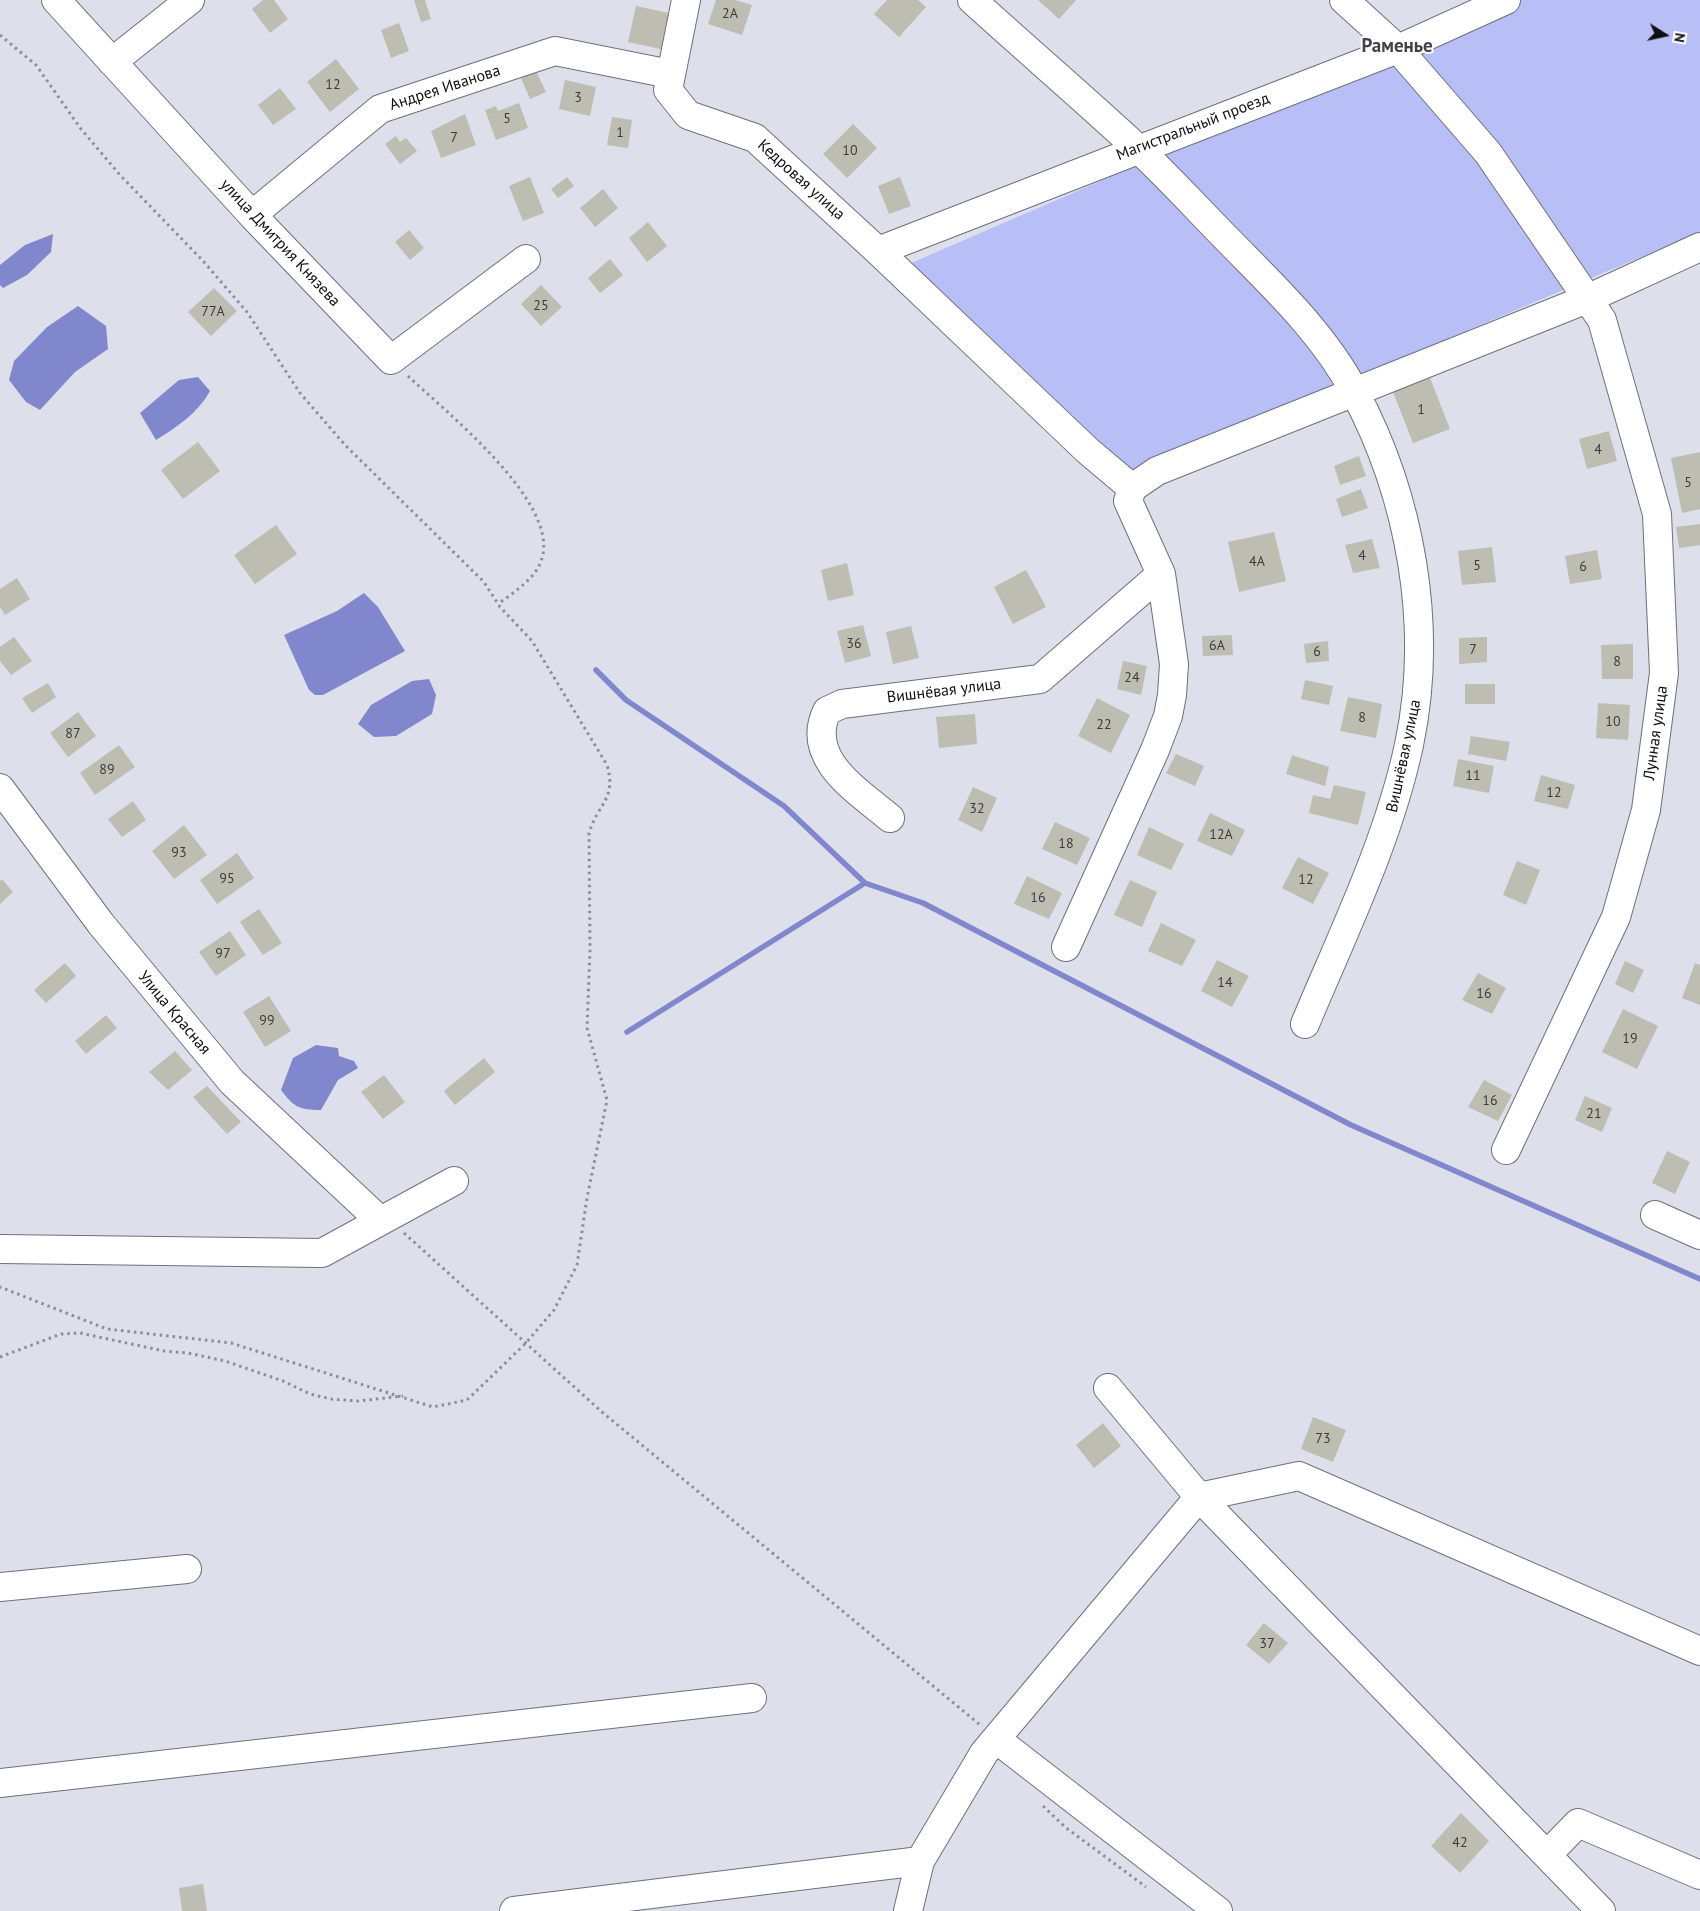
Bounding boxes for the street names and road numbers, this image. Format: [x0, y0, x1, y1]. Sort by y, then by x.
street label: Андрея Иванова [387, 61, 503, 115]
street label: Магистральный проезд [1114, 89, 1272, 165]
street label: Кедровая улица [753, 136, 849, 224]
street label: улица Дмитрия Князева [216, 175, 344, 311]
street label: Вишнёвая улица [886, 674, 1002, 708]
street label: Лунная улица [1640, 685, 1672, 781]
street label: Вишнёвая улица [1383, 698, 1425, 814]
street label: Улица Красная [134, 967, 214, 1059]

